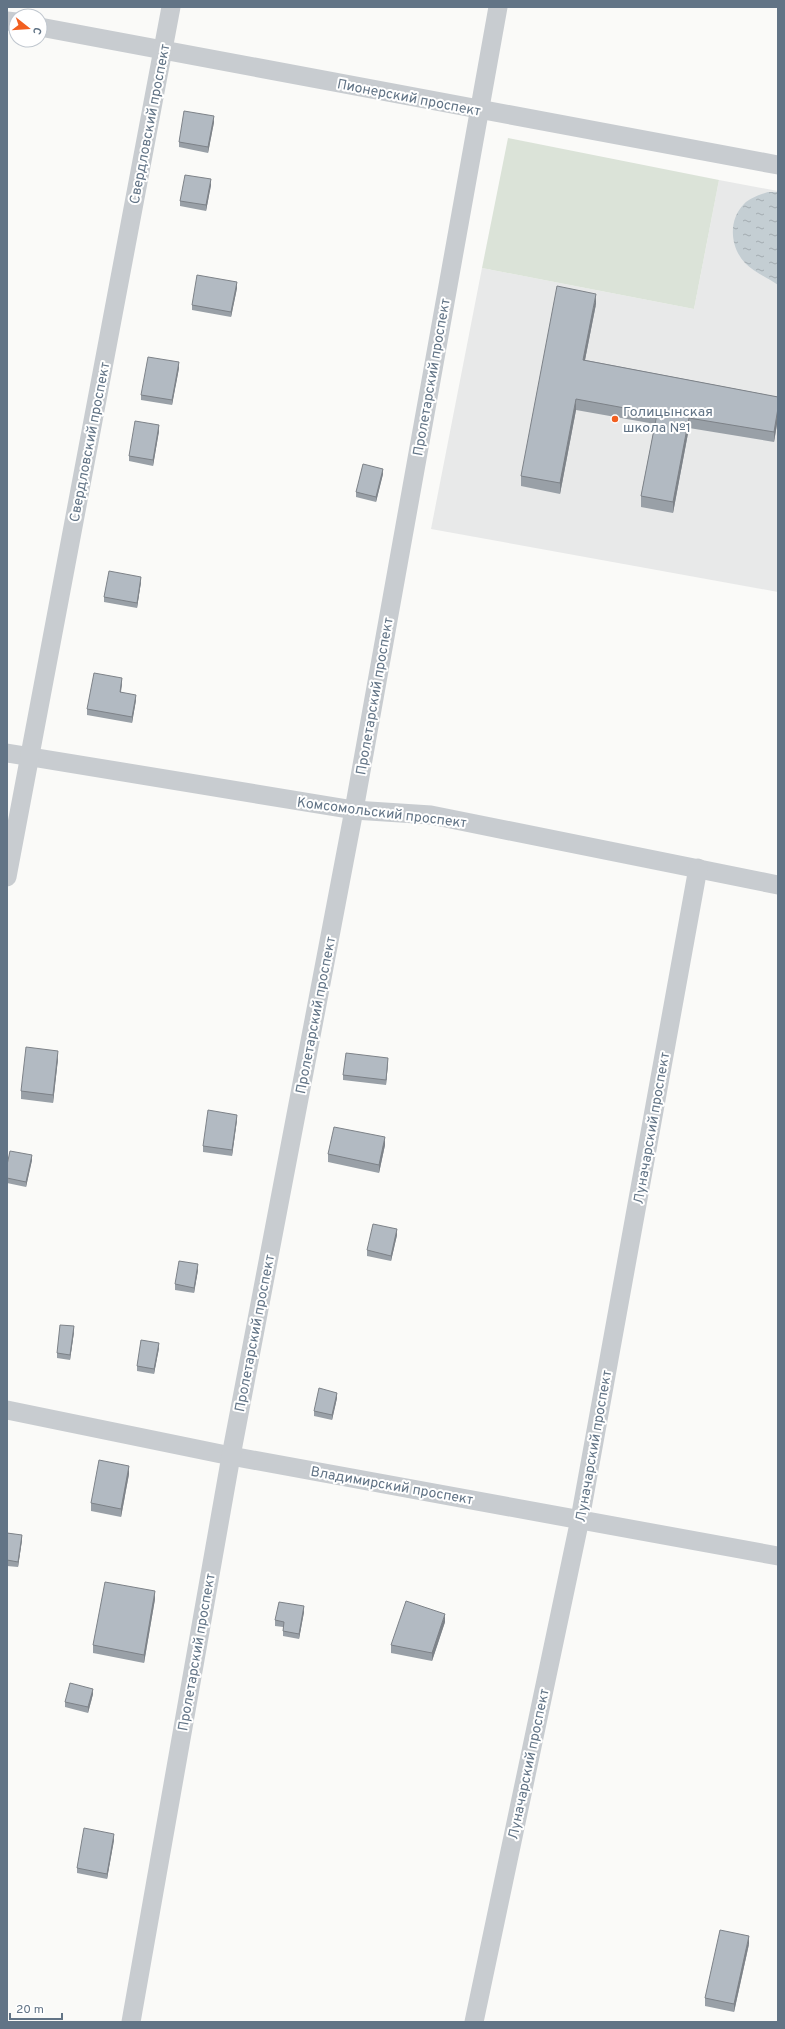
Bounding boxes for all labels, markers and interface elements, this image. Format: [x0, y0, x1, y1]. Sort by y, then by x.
north arrow [8, 8, 48, 48]
text: С [29, 25, 44, 36]
street label: Свердловский проспект [127, 43, 174, 206]
street label: Пионерский проспект [335, 76, 482, 121]
street label: Пролетарский проспект [410, 297, 455, 457]
street label: Свердловский проспект [67, 361, 114, 524]
place label: Голицынская школа №1 [623, 404, 713, 437]
marker: Голицынская школа №1 [610, 414, 620, 424]
street label: Пролетарский проспект [353, 616, 398, 776]
street label: Комсомольский проспект [296, 795, 468, 832]
street label: Пролетарский проспект [293, 935, 340, 1095]
street label: Луначарский проспект [631, 1051, 674, 1206]
street label: Пролетарский проспект [232, 1253, 279, 1413]
street label: Луначарский проспект [573, 1369, 616, 1524]
street label: Владимирский проспект [309, 1464, 474, 1509]
street label: Пролетарский проспект [175, 1572, 220, 1732]
street label: Луначарский проспект [505, 1687, 554, 1841]
scale bar [10, 1995, 62, 2021]
text: 20 m [16, 2002, 44, 2018]

